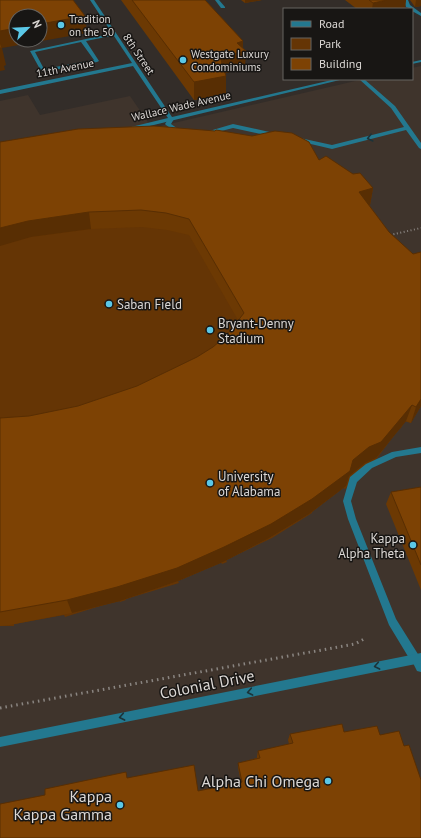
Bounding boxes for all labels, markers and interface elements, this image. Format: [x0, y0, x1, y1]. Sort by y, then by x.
north arrow [8, 8, 48, 48]
legend [283, 8, 413, 80]
place label: Tradition on the 50 [69, 12, 114, 39]
text: Road [319, 16, 344, 31]
text: N [29, 18, 45, 30]
marker: Tradition on the 50 [56, 20, 66, 30]
street label: 8th Street [120, 31, 158, 78]
text: Park [319, 36, 341, 51]
place label: Westgate Luxury Condominiums [191, 47, 270, 74]
street label: 11th Avenue [35, 55, 96, 80]
marker: Westgate Luxury Condominiums [178, 55, 188, 65]
text: Building [319, 56, 362, 71]
street label: Wallace Wade Avenue [130, 88, 232, 124]
one-way arrow [367, 133, 373, 141]
place label: Saban Field [117, 296, 182, 313]
marker: Saban Field [104, 299, 114, 309]
place label: Bryant-Denny Stadium [218, 315, 294, 347]
marker: Bryant-Denny Stadium [205, 325, 215, 335]
place label: University of Alabama [218, 468, 280, 500]
marker: University of Alabama [205, 478, 215, 488]
place label: Kappa Alpha Theta [338, 530, 405, 562]
marker: Kappa Alpha Theta [408, 540, 418, 550]
one-way arrow [374, 662, 380, 670]
street label: Colonial Drive [158, 665, 256, 703]
one-way arrow [247, 687, 253, 695]
one-way arrow [119, 713, 126, 721]
place label: Alpha Chi Omega [201, 771, 320, 791]
marker: Alpha Chi Omega [323, 776, 333, 786]
place label: Kappa Kappa Gamma [14, 786, 112, 824]
marker: Kappa Kappa Gamma [115, 800, 125, 810]

